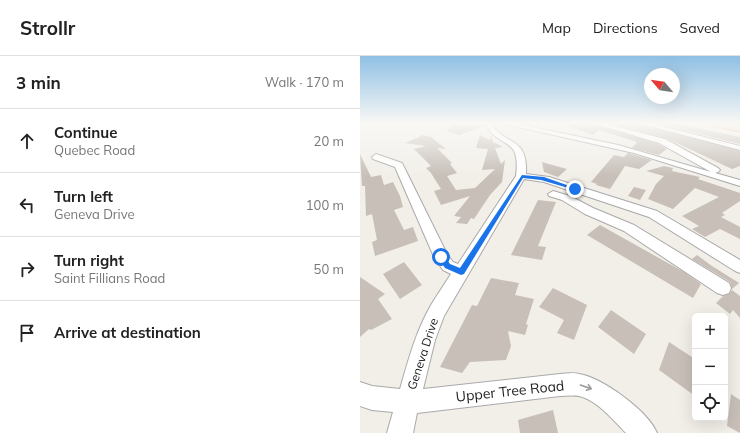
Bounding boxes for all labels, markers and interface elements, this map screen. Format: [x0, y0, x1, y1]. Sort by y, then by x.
text: Strollr [20, 16, 75, 40]
text: Map [542, 19, 571, 37]
text: Directions [593, 19, 658, 37]
text: Saved [680, 19, 720, 37]
north arrow [644, 68, 680, 104]
text: 3 min [16, 72, 61, 93]
text: Walk · 170 m [265, 74, 344, 90]
text: Continue [54, 123, 117, 142]
icon: ahead [16, 130, 38, 152]
text: 20 m [314, 133, 344, 149]
text: Quebec Road [54, 142, 135, 158]
route end [566, 180, 584, 198]
text: Turn left [54, 187, 113, 206]
icon: left [16, 194, 38, 216]
text: 100 m [306, 197, 344, 213]
text: Geneva Drive [54, 206, 135, 222]
route start [432, 248, 450, 266]
text: Turn right [54, 251, 124, 270]
icon: right [16, 258, 38, 280]
text: 50 m [314, 261, 344, 277]
text: Saint Fillians Road [54, 270, 165, 286]
map controls [692, 313, 728, 421]
button: + [692, 313, 728, 349]
street label: Geneva Drive [404, 316, 441, 392]
icon: arrive [16, 322, 38, 344]
text: Arrive at destination [54, 323, 201, 342]
button: − [692, 349, 728, 385]
street label: Upper Tree Road [455, 376, 565, 406]
one-way arrow [579, 384, 591, 392]
button: locate [692, 385, 728, 421]

